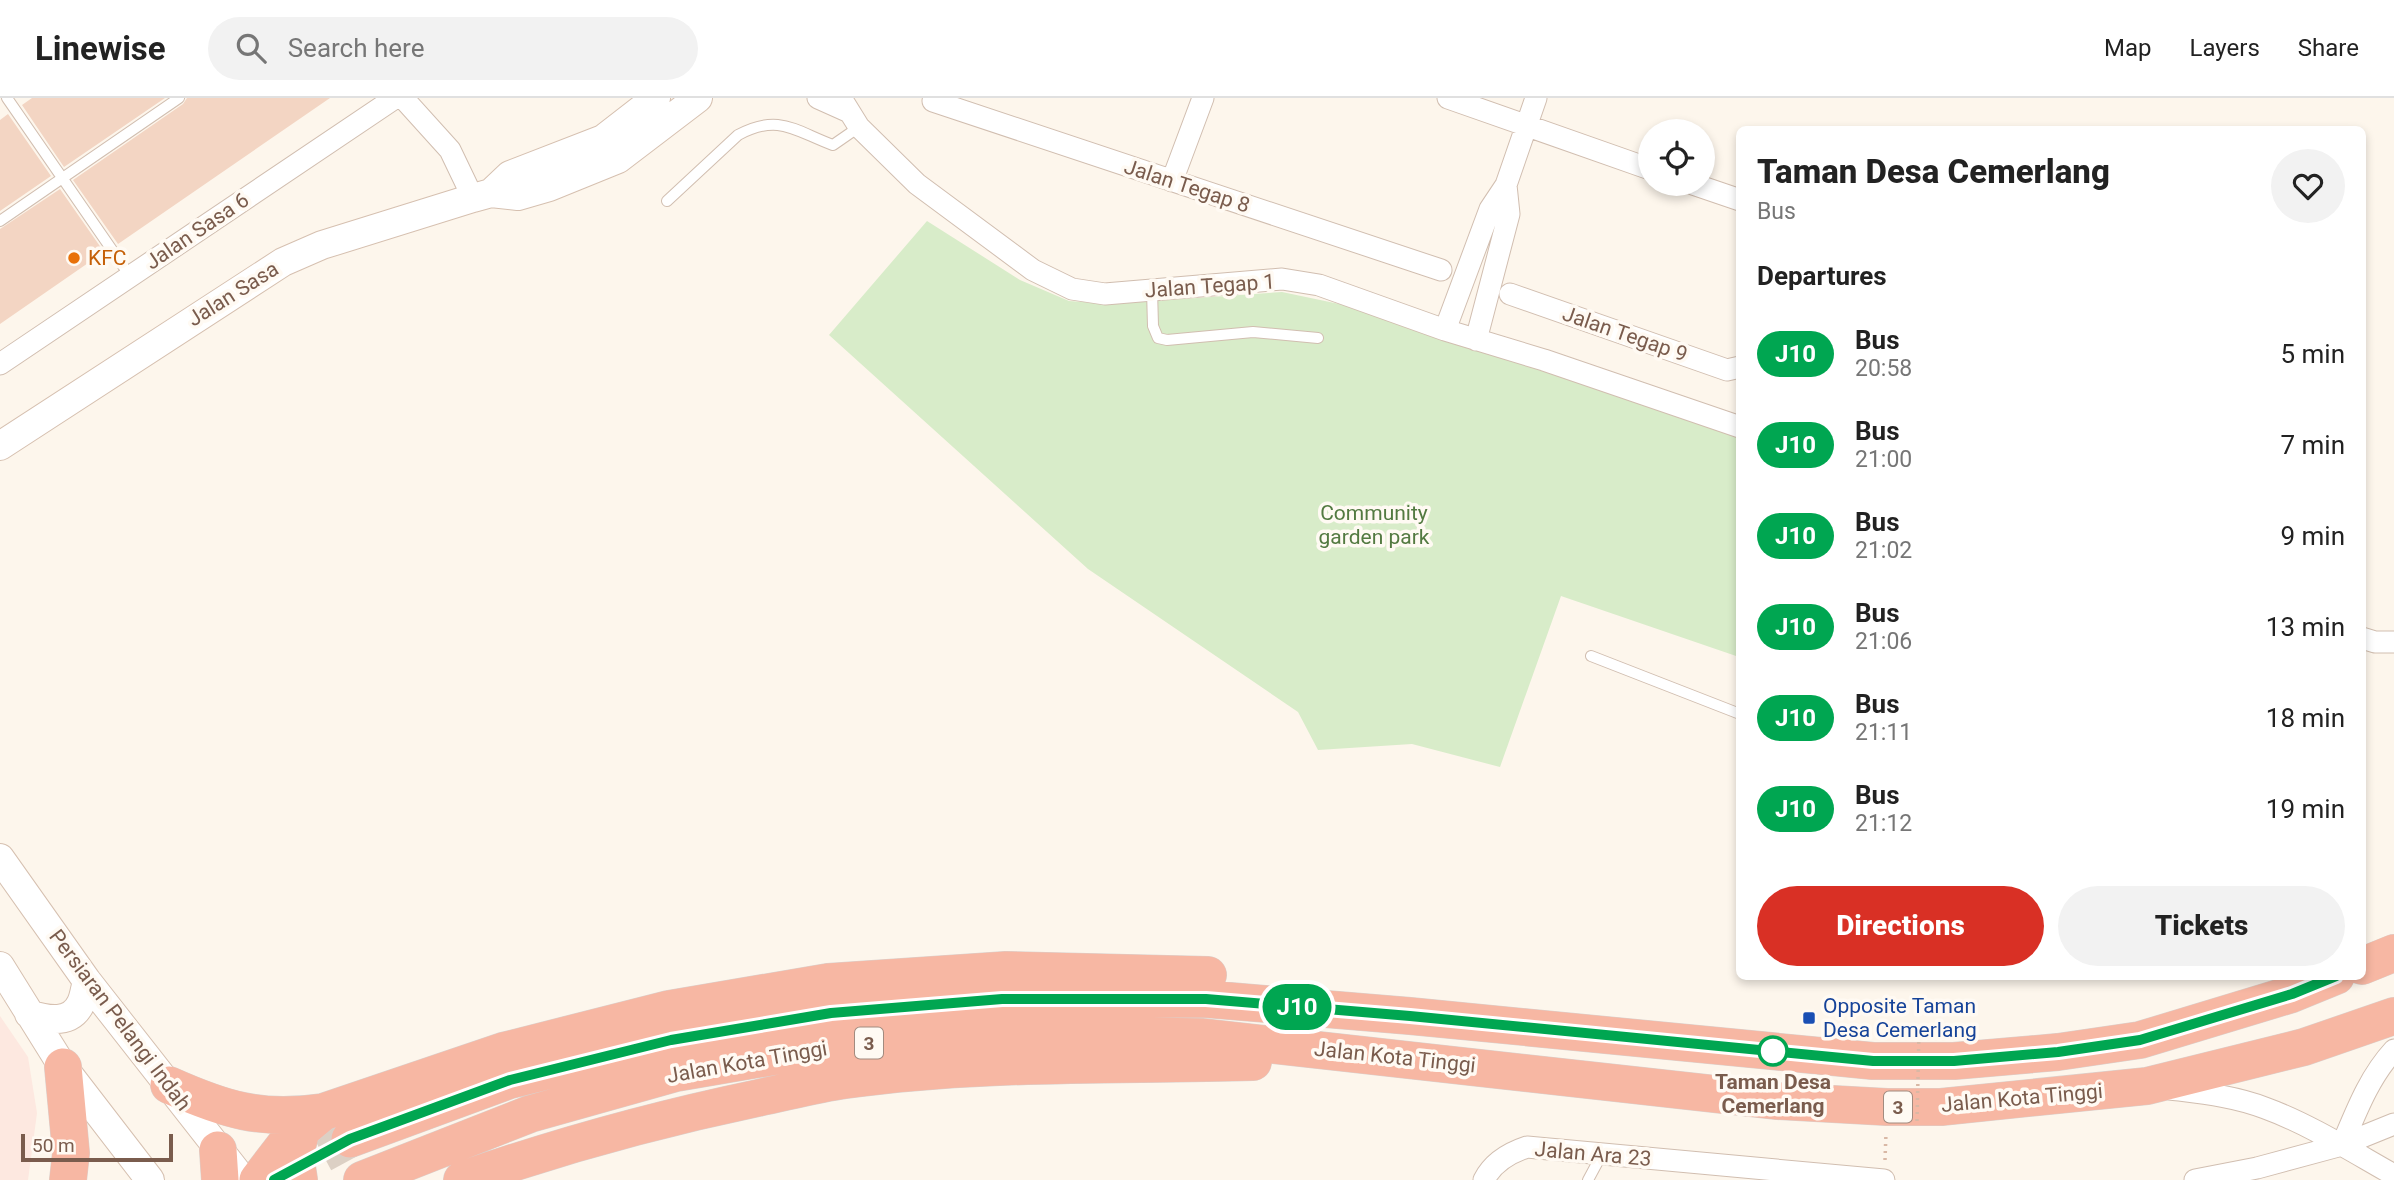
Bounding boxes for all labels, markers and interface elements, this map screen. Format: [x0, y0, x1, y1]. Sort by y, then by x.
search box [208, 17, 698, 80]
text: Linewise [35, 29, 166, 68]
icon: search [232, 29, 270, 67]
text: Search here [288, 33, 424, 63]
text: Map [2104, 34, 2152, 62]
text: Layers [2190, 34, 2260, 62]
text: Share [2298, 34, 2359, 62]
map controls [1638, 119, 1715, 196]
button: locate [1638, 119, 1715, 196]
button: heart [2271, 149, 2345, 223]
text: Taman Desa Cemerlang [1757, 152, 2110, 191]
street label: Jalan Tegap 8 [1121, 154, 1253, 218]
street label: Jalan Sasa 6 [141, 188, 253, 274]
text: Bus [1757, 198, 1796, 225]
place label: KFC [88, 246, 126, 270]
marker: KFC [66, 250, 82, 266]
street label: Jalan Sasa [183, 257, 283, 331]
text: Departures [1757, 261, 1887, 291]
street label: Jalan Tegap 1 [1144, 269, 1276, 303]
street label: Jalan Tegap 9 [1559, 301, 1691, 367]
text: Bus [1855, 325, 1900, 355]
text: 5 min [2280, 339, 2345, 369]
text: J10 [1775, 340, 1816, 368]
text: 20:58 [1855, 355, 1912, 382]
text: Bus [1855, 416, 1900, 446]
text: 7 min [2280, 430, 2345, 460]
text: J10 [1775, 431, 1816, 459]
text: 21:00 [1855, 446, 1912, 473]
park label: Community garden park [1319, 501, 1430, 549]
text: Bus [1855, 507, 1900, 537]
text: 9 min [2280, 521, 2345, 551]
text: J10 [1775, 522, 1816, 550]
text: 21:02 [1855, 537, 1912, 564]
text: Bus [1855, 598, 1900, 628]
text: 13 min [2266, 612, 2345, 642]
text: J10 [1775, 613, 1816, 641]
text: 21:06 [1855, 628, 1912, 655]
text: Bus [1855, 689, 1900, 719]
text: 18 min [2266, 703, 2345, 733]
text: J10 [1775, 704, 1816, 732]
text: 21:11 [1855, 719, 1912, 746]
text: Bus [1855, 780, 1900, 810]
text: 19 min [2266, 794, 2345, 824]
text: J10 [1775, 795, 1816, 823]
text: 21:12 [1855, 810, 1912, 837]
button: Directions [1757, 886, 2044, 966]
button: Tickets [2058, 886, 2345, 966]
street label: Persiaran Pelangi Indah [44, 925, 196, 1115]
line badge: J10 [1257, 984, 1337, 1030]
text: J10 [1277, 993, 1317, 1021]
place label: Opposite Taman Desa Cemerlang [1823, 994, 1977, 1042]
marker: Opposite Taman Desa Cemerlang [1801, 1010, 1817, 1026]
road number: 3 [855, 1028, 883, 1058]
street label: Jalan Kota Tinggi [665, 1036, 829, 1088]
marker: Taman Desa Cemerlang [1758, 1036, 1788, 1066]
street label: Jalan Kota Tinggi [1313, 1037, 1477, 1077]
place label: Taman Desa Cemerlang [1715, 1070, 1831, 1118]
street label: Jalan Kota Tinggi [1940, 1079, 2104, 1117]
road number: 3 [1884, 1091, 1912, 1122]
scale bar [21, 1131, 173, 1163]
text: 50 m [32, 1134, 75, 1157]
street label: Jalan Ara 23 [1534, 1137, 1652, 1171]

